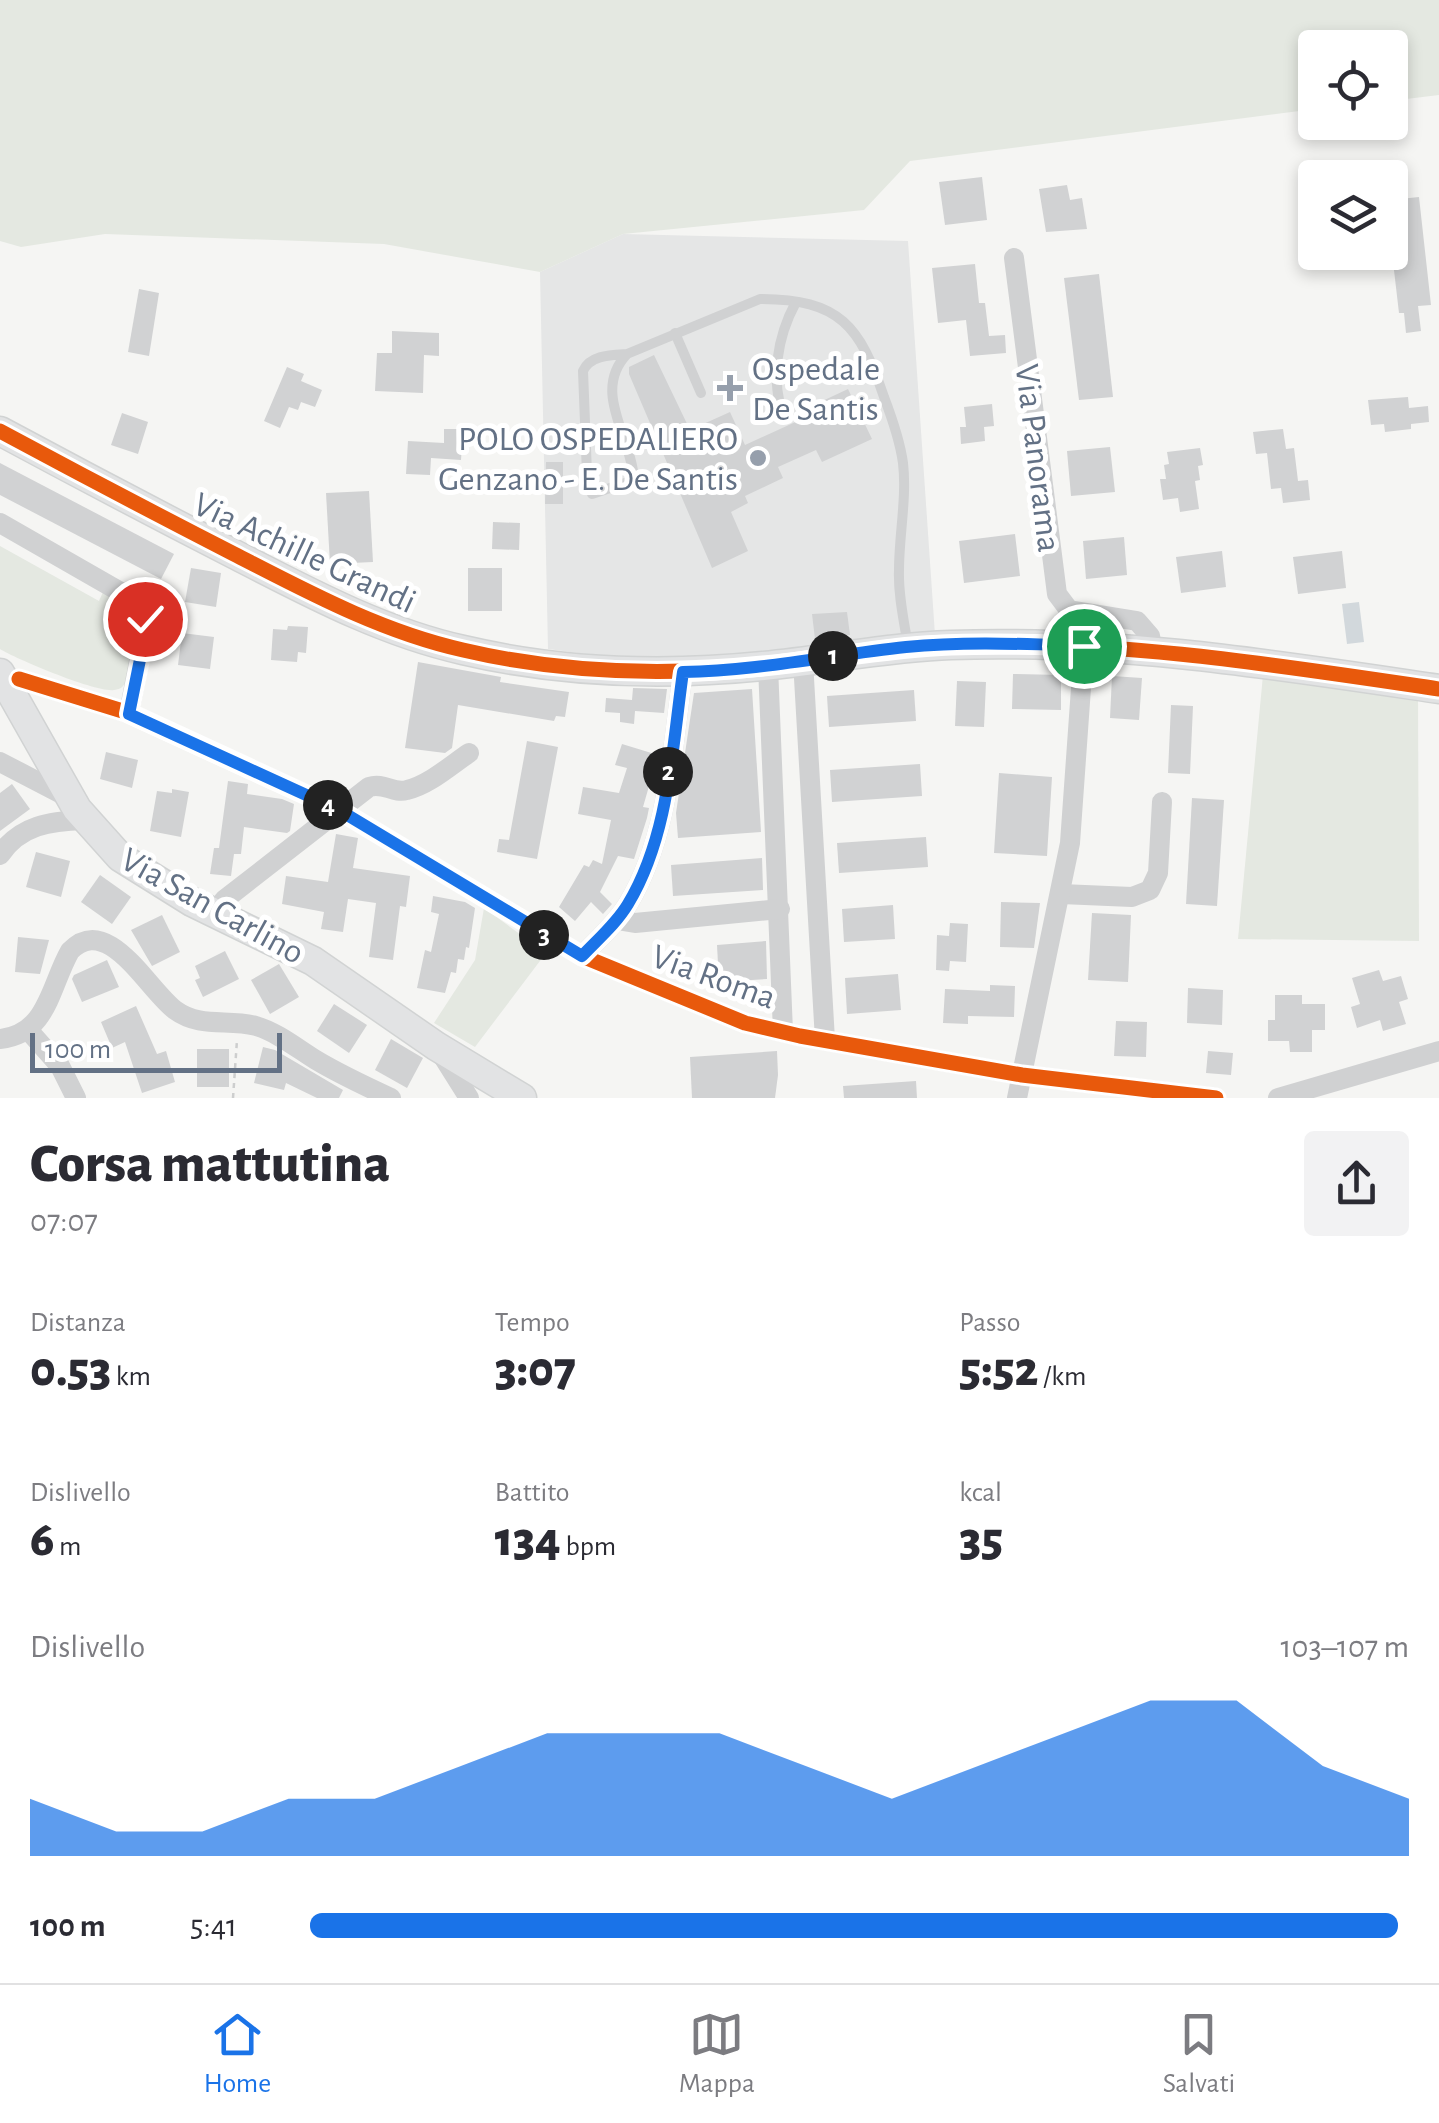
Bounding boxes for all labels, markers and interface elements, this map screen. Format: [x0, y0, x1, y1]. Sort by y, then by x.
map controls [1298, 30, 1408, 270]
button: locate [1298, 30, 1408, 140]
button: layers [1298, 160, 1408, 270]
place label: Ospedale De Santis [752, 352, 880, 427]
street label: Via Panorama [1009, 362, 1066, 554]
marker: Ospedale De Santis [717, 375, 743, 401]
place label: POLO OSPEDALIERO Genzano - E. De Santis [438, 422, 738, 497]
marker: POLO OSPEDALIERO Genzano - E. De Santis [747, 447, 769, 469]
street label: Via Achille Grandi [188, 487, 421, 620]
pin [103, 577, 188, 662]
icon: check [118, 592, 173, 647]
pin [1042, 604, 1127, 689]
icon: arrive [1057, 619, 1112, 674]
pin: 1 [808, 631, 858, 681]
text: 1 [828, 642, 838, 670]
pin: 2 [643, 747, 693, 797]
text: 2 [661, 758, 675, 786]
pin: 4 [303, 780, 353, 830]
text: 4 [321, 791, 335, 819]
street label: Via San Carlino [115, 842, 310, 971]
pin: 3 [519, 910, 569, 960]
text: 3 [538, 921, 550, 949]
street label: Via Roma [647, 939, 780, 1016]
scale bar [30, 1028, 282, 1072]
text: 100 m [45, 1036, 111, 1064]
button: share [1304, 1131, 1409, 1236]
text: Corsa mattutina [30, 1137, 390, 1192]
text: 07:07 [30, 1205, 98, 1237]
text: Distanza [30, 1309, 126, 1337]
text: Tempo [495, 1309, 570, 1337]
text: Passo [959, 1309, 1021, 1337]
text: 0.53 [30, 1345, 111, 1395]
text: 3:07 [495, 1345, 576, 1395]
text: 5:52 [959, 1345, 1038, 1395]
text: km [111, 1363, 151, 1391]
text: /km [1038, 1363, 1086, 1391]
text: Dislivello [30, 1479, 131, 1507]
text: Battito [495, 1479, 570, 1507]
text: kcal [959, 1479, 1002, 1507]
text: 6 [30, 1515, 54, 1565]
text: 134 [495, 1515, 561, 1565]
text: 35 [959, 1515, 1003, 1565]
text: m [54, 1533, 81, 1561]
text: bpm [561, 1533, 616, 1561]
text: Dislivello [30, 1631, 145, 1663]
text: 103–107 m [1281, 1631, 1409, 1663]
text: 100 m [30, 1910, 106, 1942]
text: 5:41 [190, 1910, 237, 1942]
tab: Home [204, 2007, 271, 2101]
tab: Mappa [679, 2007, 755, 2101]
tab: Salvati [1163, 2007, 1235, 2101]

